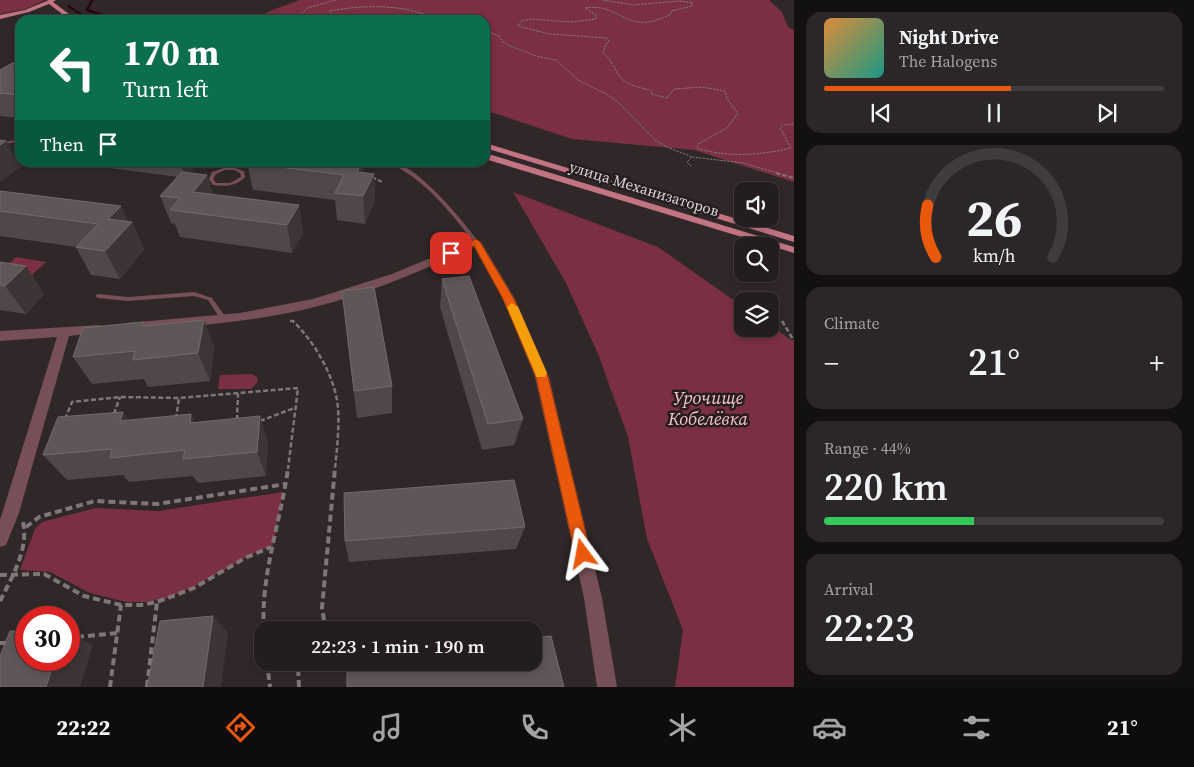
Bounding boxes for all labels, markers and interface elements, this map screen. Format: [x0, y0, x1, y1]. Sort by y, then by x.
text: Night Drive [899, 24, 999, 50]
text: 170 m [123, 29, 219, 77]
icon: left [40, 35, 105, 100]
text: The Halogens [899, 50, 997, 72]
text: Turn left [123, 74, 208, 104]
icon: previous [867, 99, 895, 127]
icon: pause [980, 99, 1008, 127]
icon: next [1093, 99, 1121, 127]
icon: arrive [94, 130, 122, 158]
text: Then [40, 131, 84, 157]
street label: улица Механизаторов [567, 156, 722, 221]
map controls [734, 182, 779, 337]
button: sound [734, 182, 779, 227]
text: 26 [966, 182, 1022, 253]
pin [430, 232, 472, 274]
button: search [734, 237, 779, 282]
icon: arrive [437, 239, 465, 267]
text: km/h [973, 243, 1016, 268]
button: layers [734, 292, 779, 337]
text: Climate [824, 312, 880, 334]
text: 21° [968, 336, 1020, 388]
text: − [824, 344, 839, 382]
text: + [1149, 344, 1164, 382]
park label: Урочище Кобелёвка [667, 385, 749, 431]
text: Range · 44% [824, 437, 911, 459]
text: 220 km [824, 461, 948, 513]
position arrow [556, 527, 608, 579]
text: Arrival [824, 578, 873, 600]
text: 22:23 [824, 602, 914, 654]
speed limit sign: 30 [15, 606, 80, 671]
text: 22:23 · 1 min · 190 m [311, 633, 485, 659]
icon: directions [223, 710, 258, 745]
icon: music [370, 710, 405, 745]
icon: phone [517, 710, 552, 745]
icon: climate [665, 710, 700, 745]
icon: car [812, 710, 847, 745]
icon: filters [959, 710, 994, 745]
text: 22:22 [56, 712, 110, 742]
text: 21° [1107, 712, 1138, 742]

